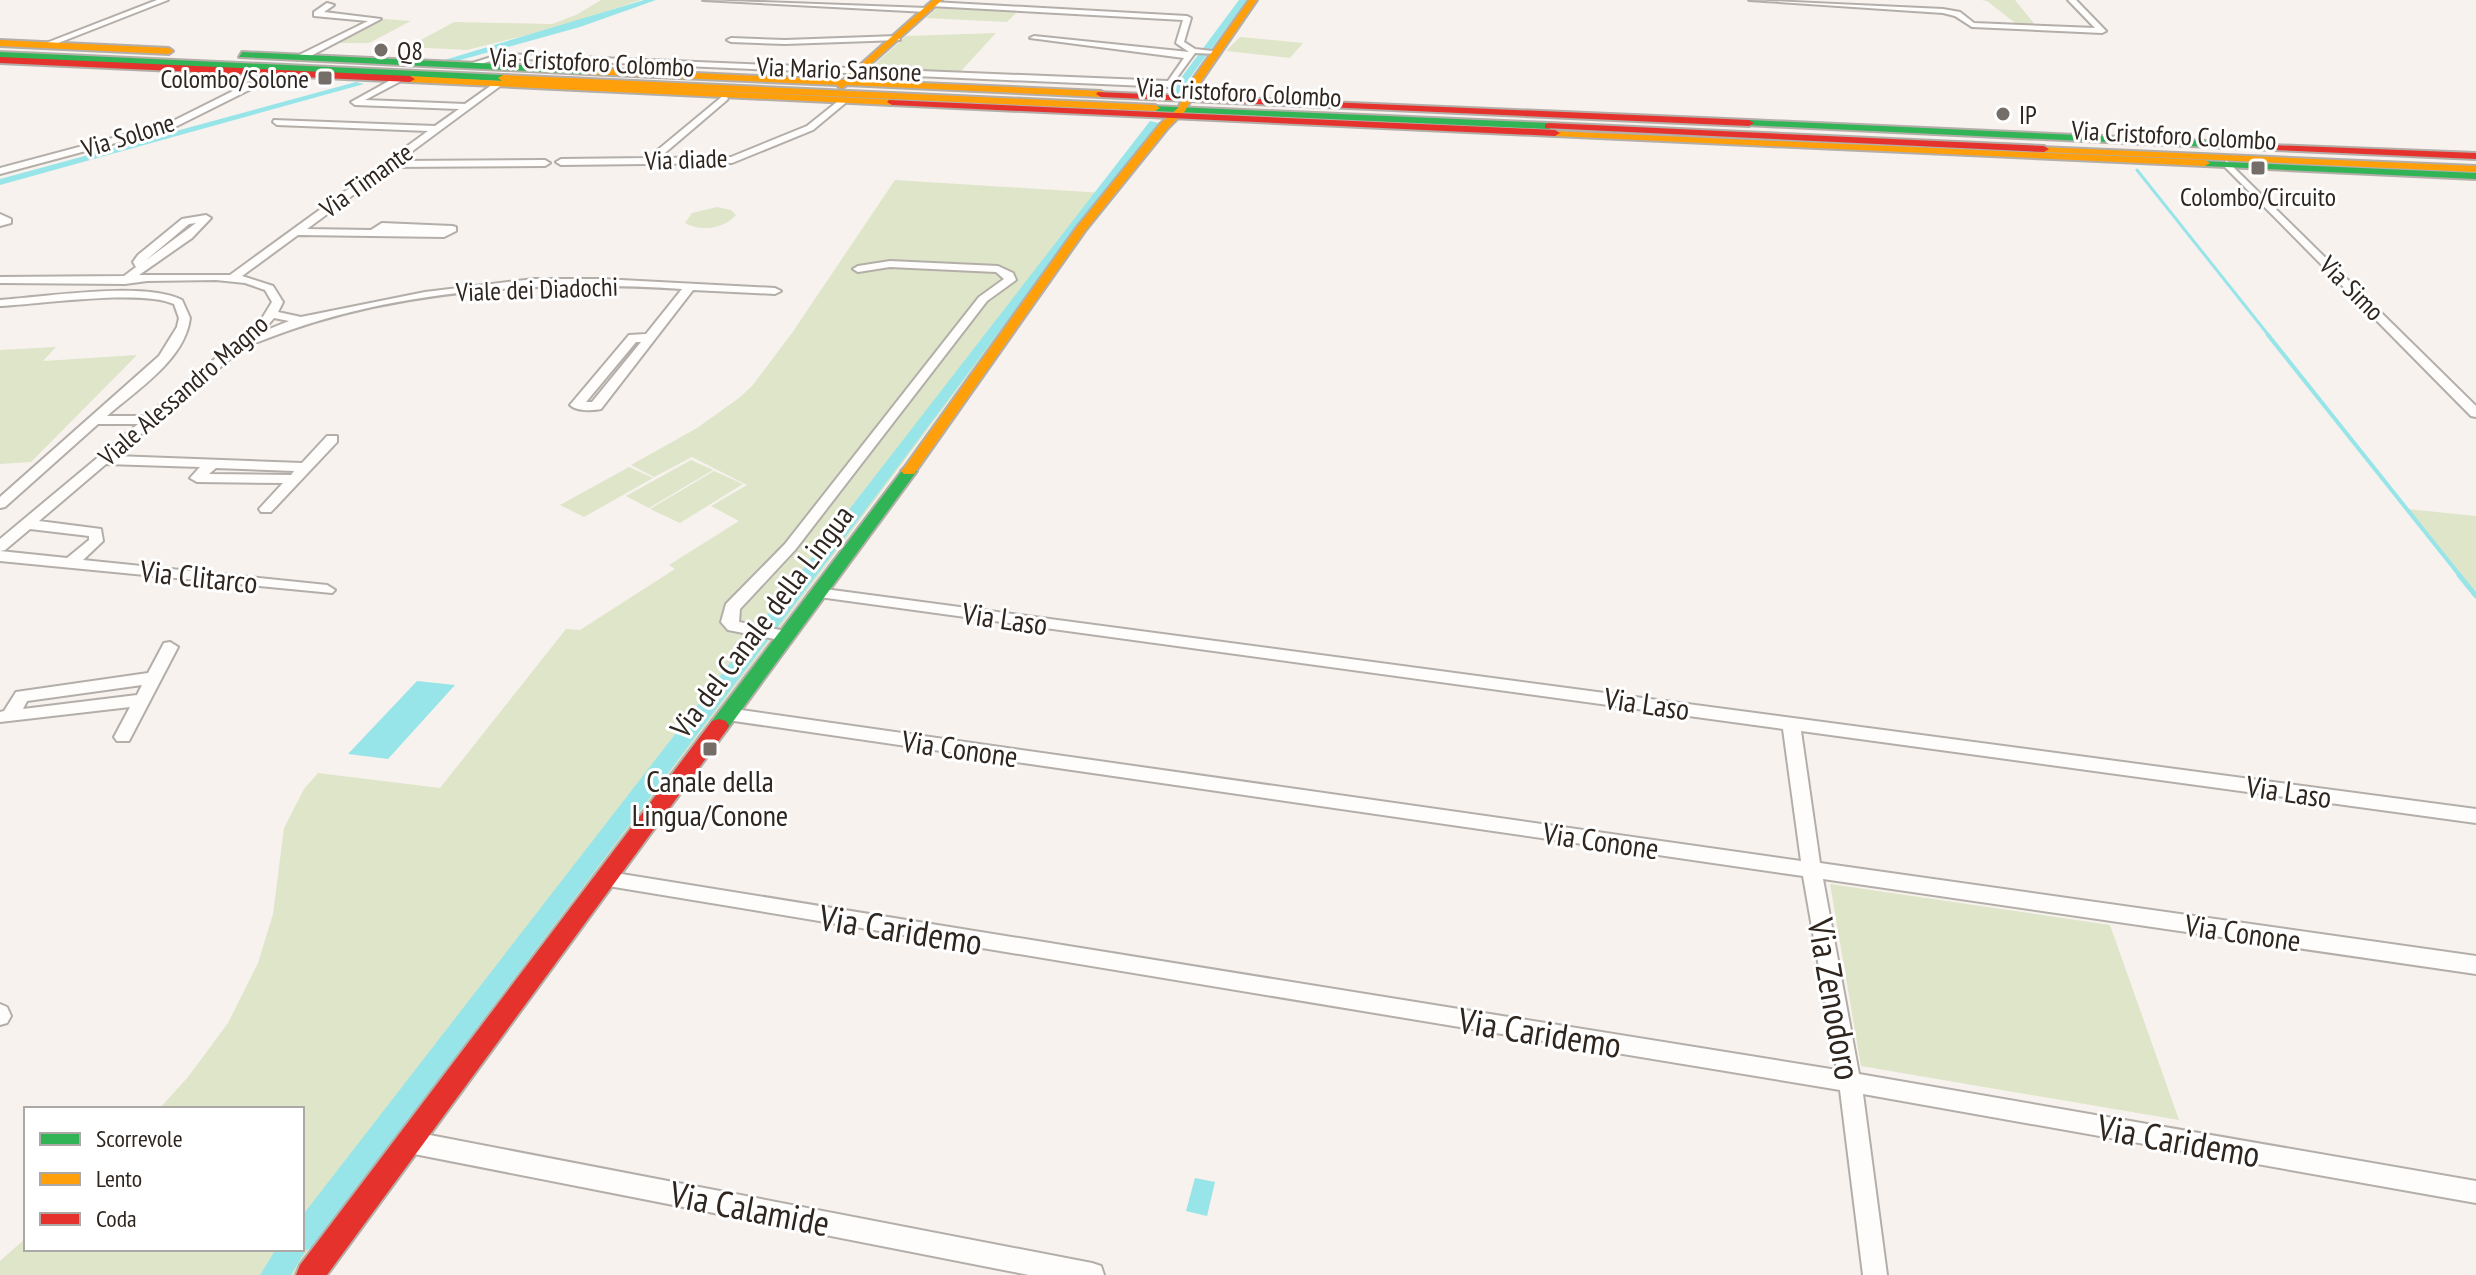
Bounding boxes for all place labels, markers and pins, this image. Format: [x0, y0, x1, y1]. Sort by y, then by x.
place label: Q8 [397, 34, 423, 67]
marker: Q8 [372, 41, 390, 59]
place label: Colombo/Solone [160, 62, 309, 95]
marker: Colombo/Solone [316, 69, 334, 87]
place label: IP [2019, 98, 2037, 131]
marker: IP [1994, 105, 2012, 123]
marker: Colombo/Circuito [2249, 159, 2267, 177]
place label: Colombo/Circuito [2180, 180, 2336, 213]
marker: Canale della Lingua/Conone [701, 740, 719, 758]
place label: Canale della Lingua/Conone [632, 761, 788, 834]

